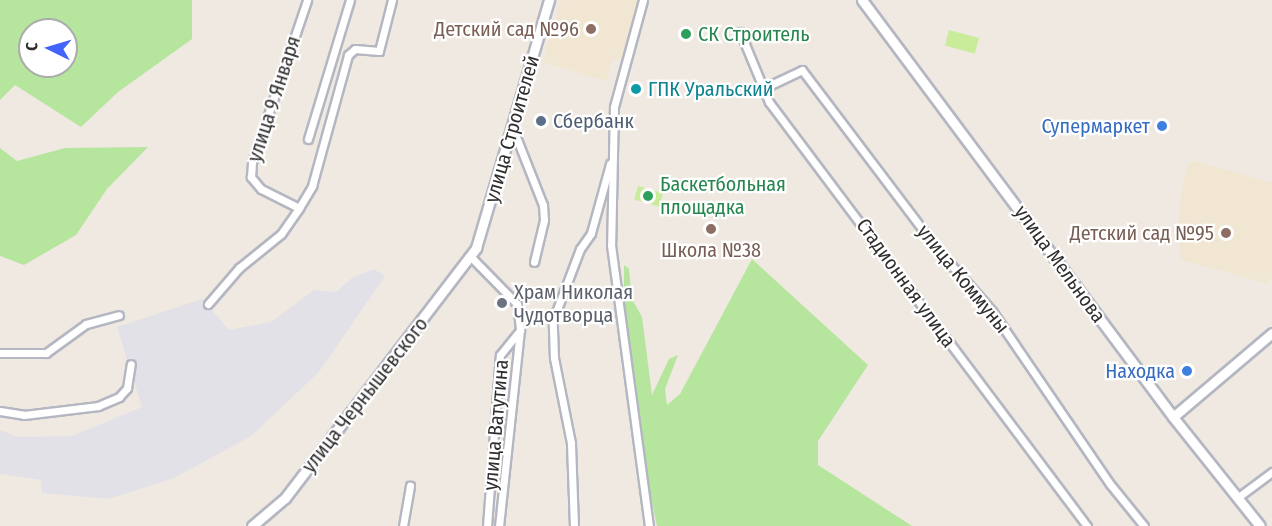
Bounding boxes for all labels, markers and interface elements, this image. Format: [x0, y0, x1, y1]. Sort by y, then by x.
place label: Детский сад №96 [434, 17, 579, 41]
north arrow [18, 18, 78, 78]
marker: Детский сад №96 [584, 22, 598, 36]
place label: СК Строитель [698, 22, 810, 46]
marker: СК Строитель [679, 27, 693, 41]
street label: улица 9 Января [242, 33, 306, 165]
text: С [22, 42, 41, 52]
street label: улица Строителей [479, 53, 545, 205]
place label: ГПК Уральский [648, 77, 774, 101]
marker: ГПК Уральский [629, 82, 643, 96]
place label: Сбербанк [553, 109, 634, 133]
marker: Сбербанк [534, 114, 548, 128]
place label: Супермаркет [1041, 114, 1150, 138]
marker: Супермаркет [1155, 119, 1169, 133]
place label: Баскетбольная площадка [660, 172, 786, 219]
marker: Баскетбольная площадка [641, 189, 655, 203]
street label: улица Мельнова [1009, 201, 1111, 327]
street label: Стадионная улица [851, 214, 961, 352]
street label: улица Коммуны [912, 220, 1014, 338]
place label: Детский сад №95 [1070, 221, 1214, 245]
marker: Школа №38 [704, 222, 718, 236]
marker: Детский сад №95 [1219, 226, 1233, 240]
place label: Школа №38 [661, 238, 761, 262]
place label: Храм Николая Чудотворца [514, 280, 633, 327]
marker: Храм Николая Чудотворца [495, 296, 509, 310]
street label: улица Чернышевского [297, 313, 433, 477]
street label: улица Ватутина [478, 358, 514, 492]
place label: Находка [1105, 359, 1175, 383]
marker: Находка [1180, 364, 1194, 378]

